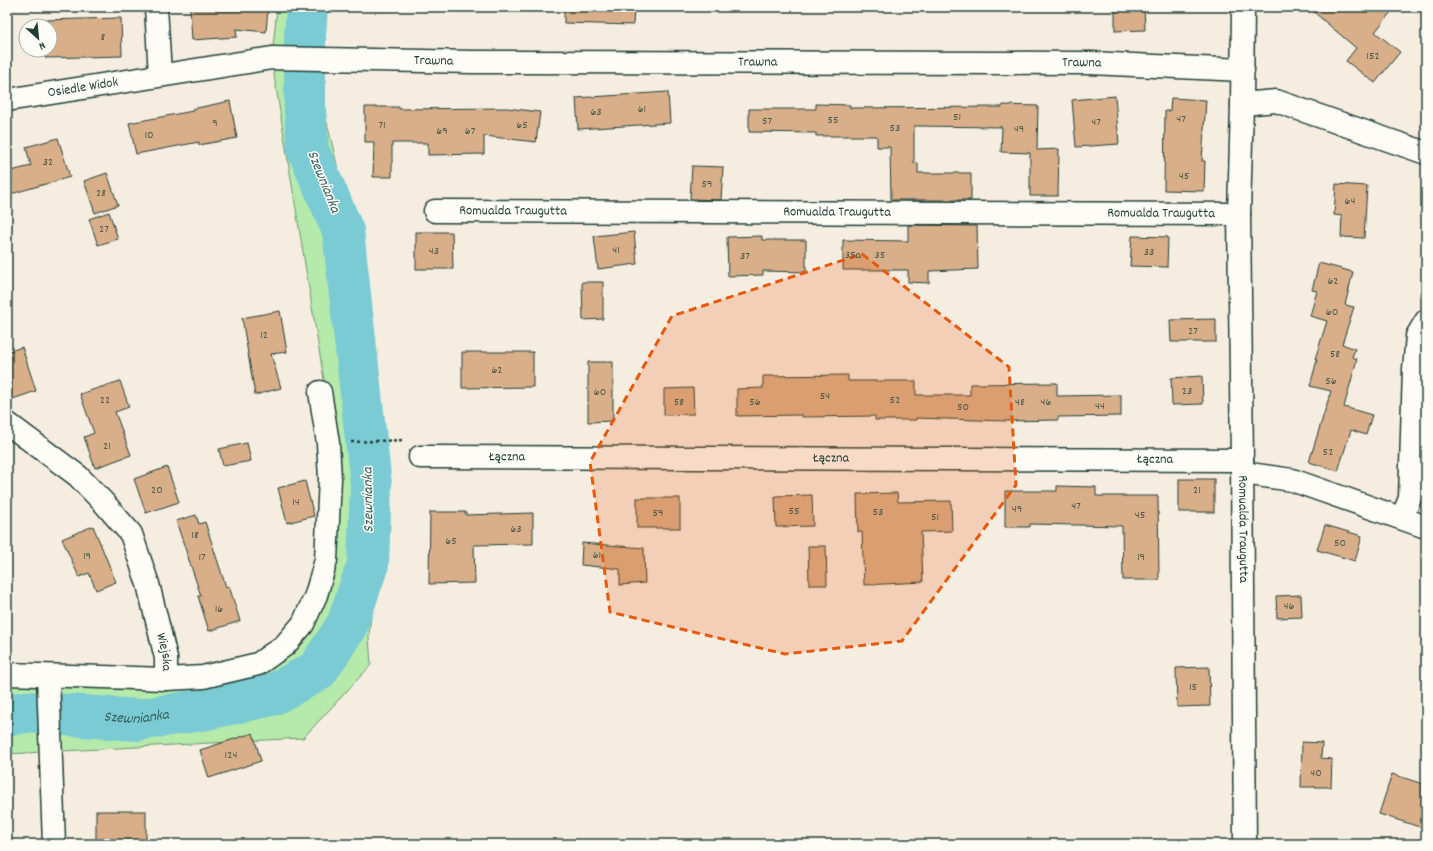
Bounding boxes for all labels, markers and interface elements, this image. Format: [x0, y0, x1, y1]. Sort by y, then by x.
north arrow [18, 18, 58, 58]
house number: 8 [101, 29, 106, 46]
text: N [35, 37, 48, 54]
house number: 152 [1366, 48, 1380, 65]
street label: Trawna [414, 51, 454, 72]
street label: Trawna [738, 52, 778, 72]
street label: Trawna [1062, 53, 1102, 74]
street label: Osiedle Widok [46, 72, 120, 103]
house number: 61 [638, 101, 646, 118]
house number: 63 [590, 104, 602, 121]
house number: 51 [953, 109, 961, 126]
house number: 47 [1176, 111, 1186, 128]
house number: 55 [827, 112, 839, 129]
house number: 57 [762, 113, 772, 130]
house number: 47 [1091, 114, 1101, 131]
house number: 9 [212, 115, 218, 132]
house number: 71 [378, 117, 386, 134]
house number: 65 [516, 117, 528, 134]
house number: 53 [890, 120, 900, 137]
house number: 49 [1014, 121, 1024, 138]
house number: 69 [436, 123, 448, 140]
house number: 67 [465, 123, 476, 140]
house number: 10 [144, 127, 154, 144]
water label: Szewnianka [301, 148, 346, 217]
house number: 32 [43, 154, 53, 171]
house number: 45 [1179, 168, 1189, 185]
house number: 59 [701, 176, 713, 193]
house number: 28 [96, 185, 106, 202]
house number: 64 [1345, 193, 1355, 210]
street label: Romualda Traugutta [459, 201, 567, 221]
street label: Romualda Traugutta [783, 202, 891, 223]
street label: Romualda Traugutta [1107, 204, 1215, 224]
house number: 27 [99, 221, 109, 238]
house number: 41 [612, 242, 620, 259]
house number: 43 [429, 243, 439, 260]
house number: 33 [1144, 244, 1154, 261]
house number: 35a [845, 247, 862, 264]
house number: 35 [875, 247, 885, 264]
house number: 37 [740, 248, 750, 265]
house number: 62 [1327, 273, 1339, 290]
house number: 60 [1326, 304, 1338, 321]
house number: 27 [1188, 323, 1198, 340]
house number: 12 [260, 327, 268, 344]
house number: 58 [1330, 346, 1340, 363]
house number: 62 [491, 362, 503, 379]
house number: 56 [1325, 373, 1337, 390]
house number: 23 [1182, 383, 1192, 400]
house number: 60 [594, 384, 606, 401]
house number: 54 [820, 388, 830, 405]
house number: 22 [100, 392, 110, 409]
house number: 52 [890, 392, 900, 409]
house number: 58 [674, 394, 684, 411]
house number: 56 [749, 394, 761, 411]
house number: 48 [1015, 394, 1025, 411]
house number: 46 [1041, 394, 1052, 411]
house number: 44 [1095, 398, 1105, 415]
house number: 50 [957, 399, 969, 416]
house number: 21 [103, 438, 111, 455]
house number: 52 [1323, 444, 1333, 461]
street label: Łączna [488, 447, 526, 467]
street label: Łączna [812, 448, 850, 469]
street label: Łączna [1136, 450, 1174, 470]
water label: Szewnianka [357, 466, 381, 533]
street label: Romualda Traugutta [1232, 475, 1253, 583]
house number: 20 [151, 482, 163, 499]
house number: 21 [1193, 482, 1201, 499]
house number: 14 [292, 494, 300, 511]
house number: 47 [1071, 498, 1081, 515]
house number: 49 [1012, 501, 1022, 518]
house number: 55 [788, 503, 800, 520]
house number: 53 [873, 504, 883, 521]
house number: 59 [652, 505, 664, 522]
house number: 45 [1135, 507, 1145, 524]
house number: 51 [931, 509, 939, 526]
house number: 63 [510, 521, 522, 538]
house number: 18 [191, 527, 199, 544]
house number: 65 [445, 533, 457, 550]
house number: 50 [1334, 535, 1346, 552]
house number: 61 [593, 547, 601, 564]
house number: 19 [83, 548, 91, 565]
house number: 17 [198, 549, 206, 566]
house number: 19 [1137, 549, 1145, 566]
house number: 46 [1284, 598, 1295, 615]
house number: 16 [215, 601, 223, 618]
street label: Wiejska [150, 631, 176, 672]
house number: 15 [1189, 679, 1197, 696]
water label: Szewnianka [103, 704, 172, 731]
house number: 124 [225, 747, 237, 764]
house number: 40 [1310, 765, 1322, 782]

